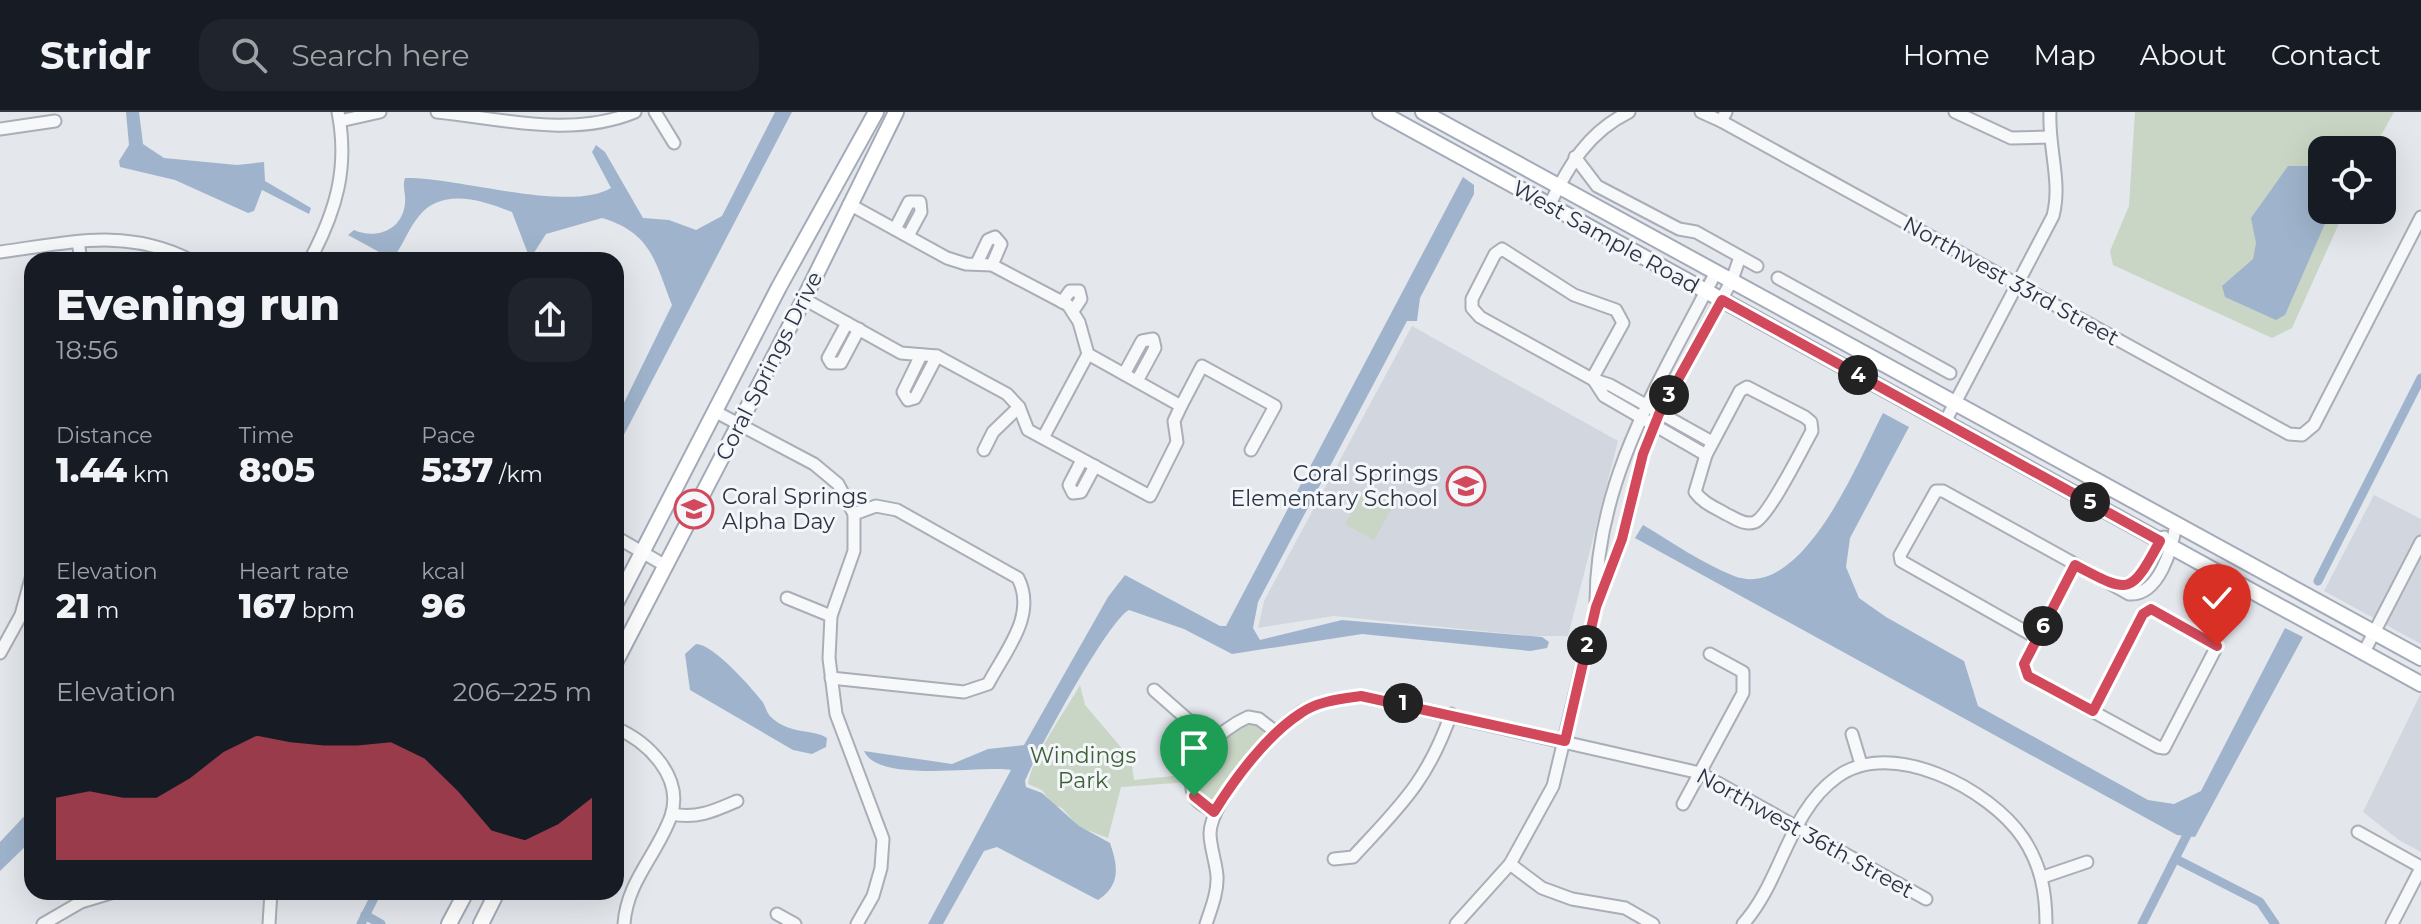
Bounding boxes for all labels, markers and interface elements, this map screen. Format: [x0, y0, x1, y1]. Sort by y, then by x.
search box [199, 19, 759, 91]
text: Stridr [40, 32, 151, 79]
icon: search [227, 33, 271, 77]
text: Search here [291, 37, 470, 74]
text: Home [1903, 38, 1990, 72]
text: Map [2034, 38, 2096, 72]
text: About [2140, 38, 2227, 72]
text: Contact [2271, 38, 2381, 72]
map controls [2308, 136, 2396, 224]
button: locate [2308, 136, 2396, 224]
street label: West Sample Road [1508, 174, 1704, 300]
street label: Northwest 33rd Street [1898, 210, 2124, 352]
street label: Coral Springs Drive [710, 267, 828, 465]
text: Evening run [56, 277, 340, 331]
button: share [508, 278, 592, 362]
text: 18:56 [56, 334, 118, 366]
pin: 4 [1838, 355, 1878, 395]
text: 4 [1850, 361, 1866, 388]
pin: 3 [1649, 375, 1689, 415]
text: 3 [1662, 381, 1676, 408]
text: Distance [56, 422, 153, 449]
text: Time [239, 422, 294, 449]
text: Pace [421, 422, 475, 449]
text: 1.44 [56, 449, 127, 491]
text: 8:05 [239, 449, 315, 491]
text: 5:37 [421, 449, 493, 491]
place label: Coral Springs Elementary School [1231, 460, 1438, 512]
text: km [127, 461, 169, 488]
text: /km [493, 461, 543, 488]
school or university icon: Coral Springs Elementary School [1445, 465, 1487, 507]
pin: 5 [2070, 482, 2110, 522]
place label: Coral Springs Alpha Day [722, 483, 867, 535]
school or university icon: Coral Springs Alpha Day [673, 488, 715, 530]
text: 5 [2083, 488, 2097, 515]
text: Elevation [56, 558, 158, 585]
text: Heart rate [239, 558, 349, 585]
text: kcal [421, 558, 465, 585]
pin [2183, 564, 2251, 646]
icon: check [2195, 576, 2239, 620]
text: 21 [56, 585, 90, 627]
text: 167 [239, 585, 296, 627]
text: 96 [421, 585, 465, 627]
text: m [90, 597, 119, 624]
text: bpm [296, 597, 355, 624]
pin: 6 [2023, 606, 2063, 646]
text: 6 [2036, 612, 2050, 639]
pin: 2 [1567, 625, 1607, 665]
text: 2 [1581, 631, 1593, 658]
text: Elevation [56, 676, 176, 708]
text: 206–225 m [453, 676, 592, 708]
pin: 1 [1383, 683, 1423, 723]
text: 1 [1399, 689, 1407, 716]
pin [1160, 714, 1228, 796]
icon: arrive [1172, 726, 1216, 770]
park label: Windings Park [1030, 742, 1136, 794]
street label: Northwest 36th Street [1692, 762, 1918, 904]

